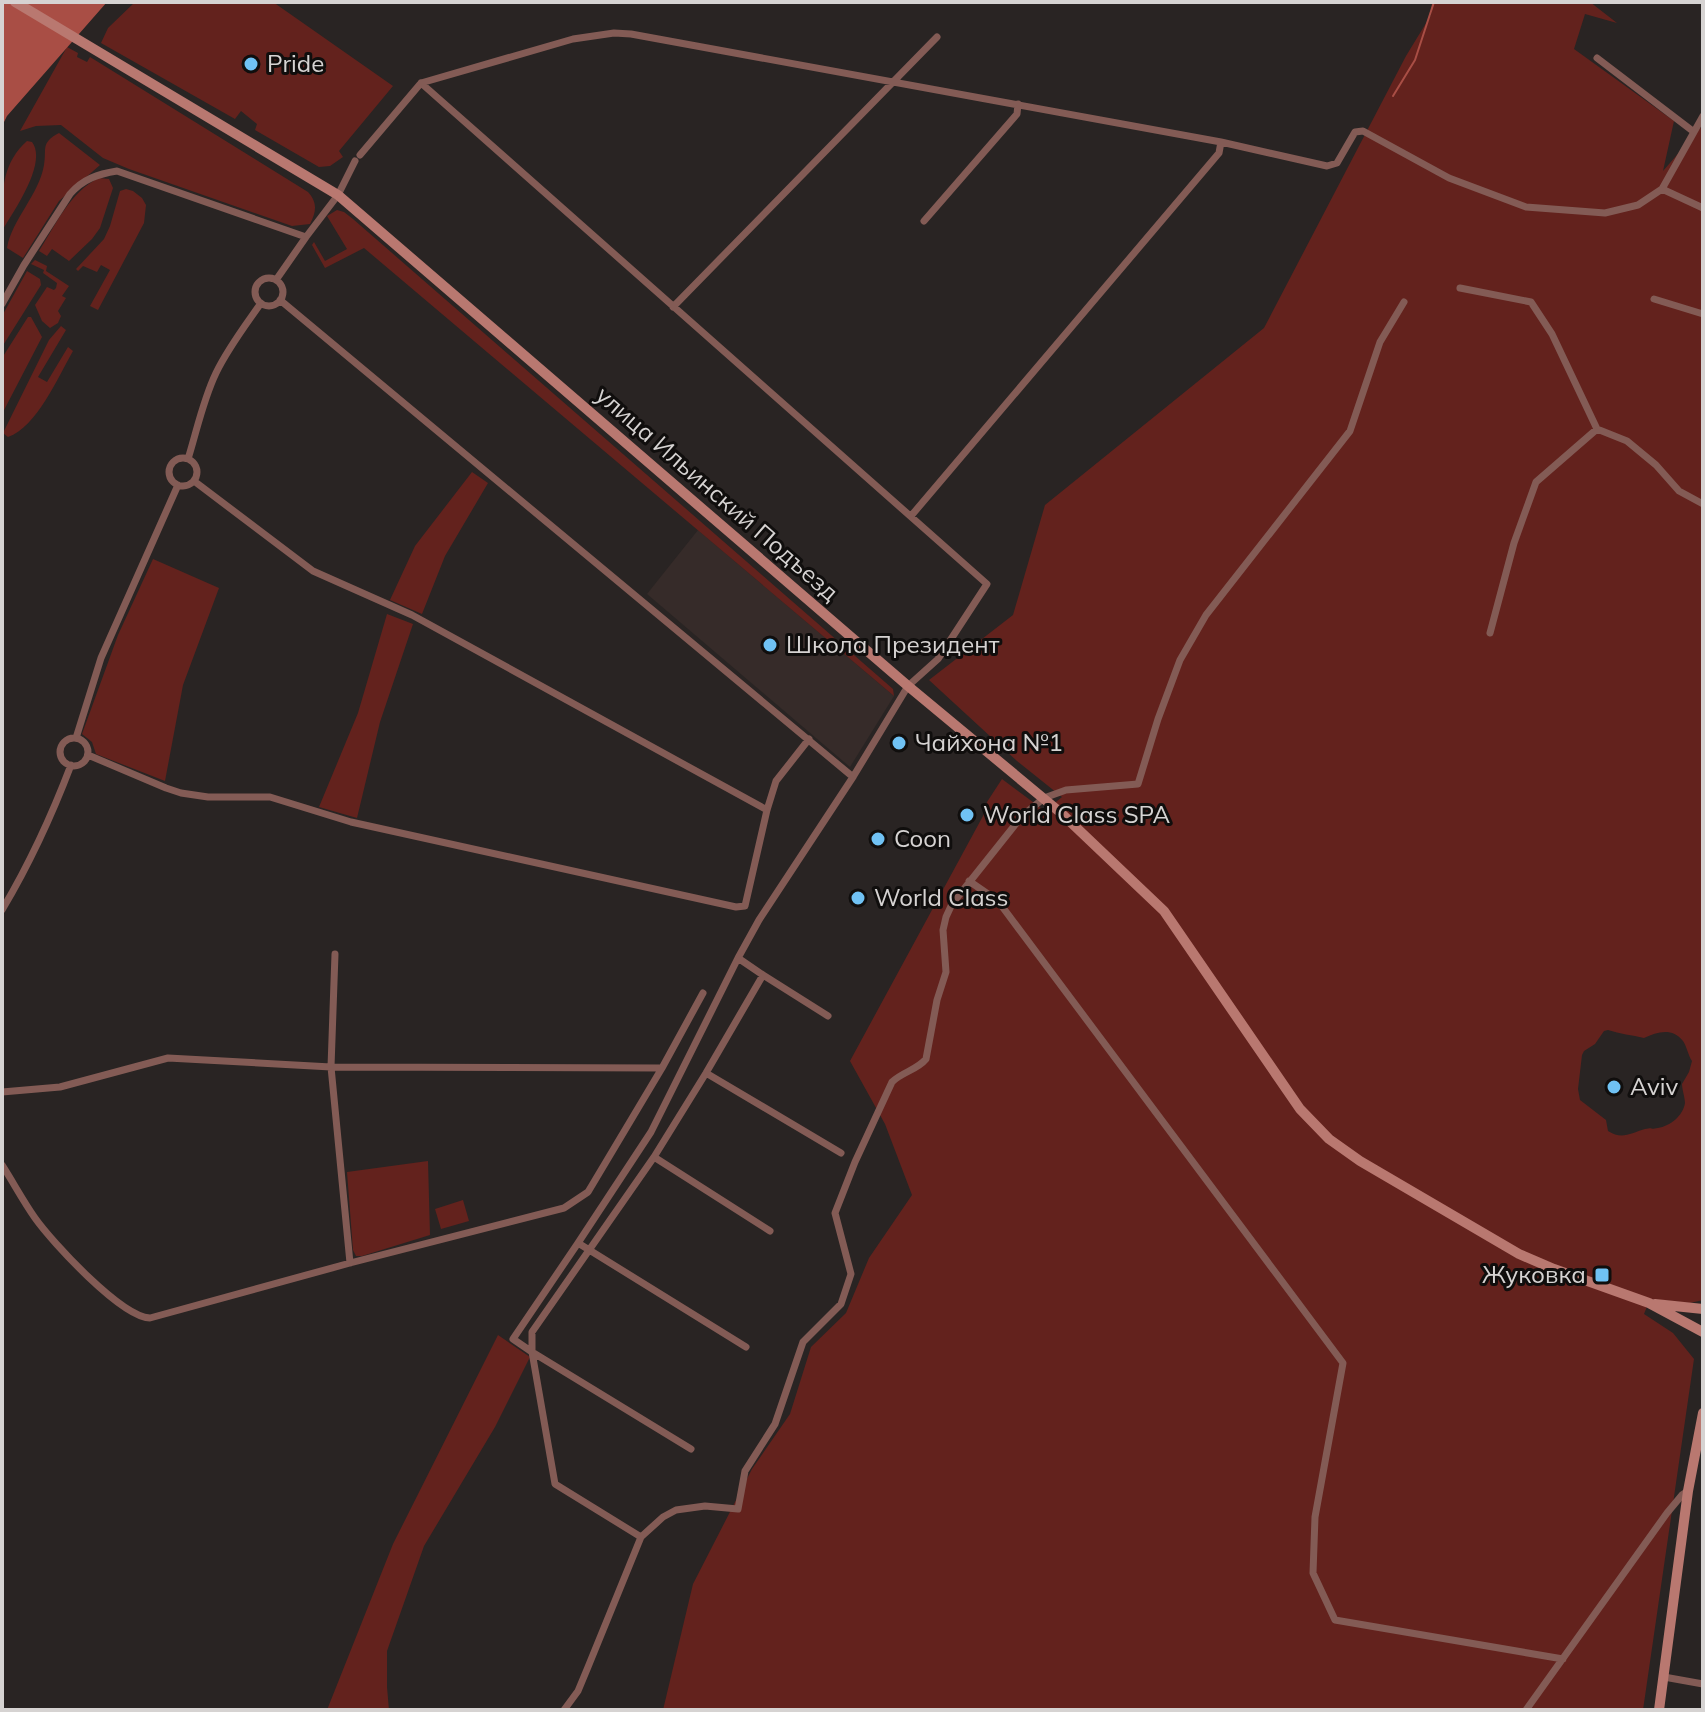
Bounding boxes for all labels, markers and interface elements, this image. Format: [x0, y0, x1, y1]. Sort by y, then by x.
place label: Pride [267, 48, 324, 78]
marker: Pride [242, 55, 260, 73]
street label: улица Ильинский Подъезд [590, 379, 845, 607]
place label: Школа Президент [786, 629, 1000, 659]
marker: Школа Президент [761, 636, 779, 654]
place label: Чайхона №1 [915, 727, 1063, 757]
marker: Чайхона №1 [890, 734, 908, 752]
place label: World Class SPA [983, 799, 1171, 829]
marker: World Class SPA [958, 806, 976, 824]
place label: Coon [894, 823, 951, 853]
marker: Coon [869, 830, 887, 848]
place label: World Class [874, 882, 1008, 912]
marker: World Class [849, 889, 867, 907]
place label: Aviv [1630, 1071, 1678, 1101]
marker: Aviv [1605, 1078, 1623, 1096]
place label: Жуковка [1482, 1259, 1586, 1289]
marker: Жуковка [1593, 1266, 1611, 1284]

